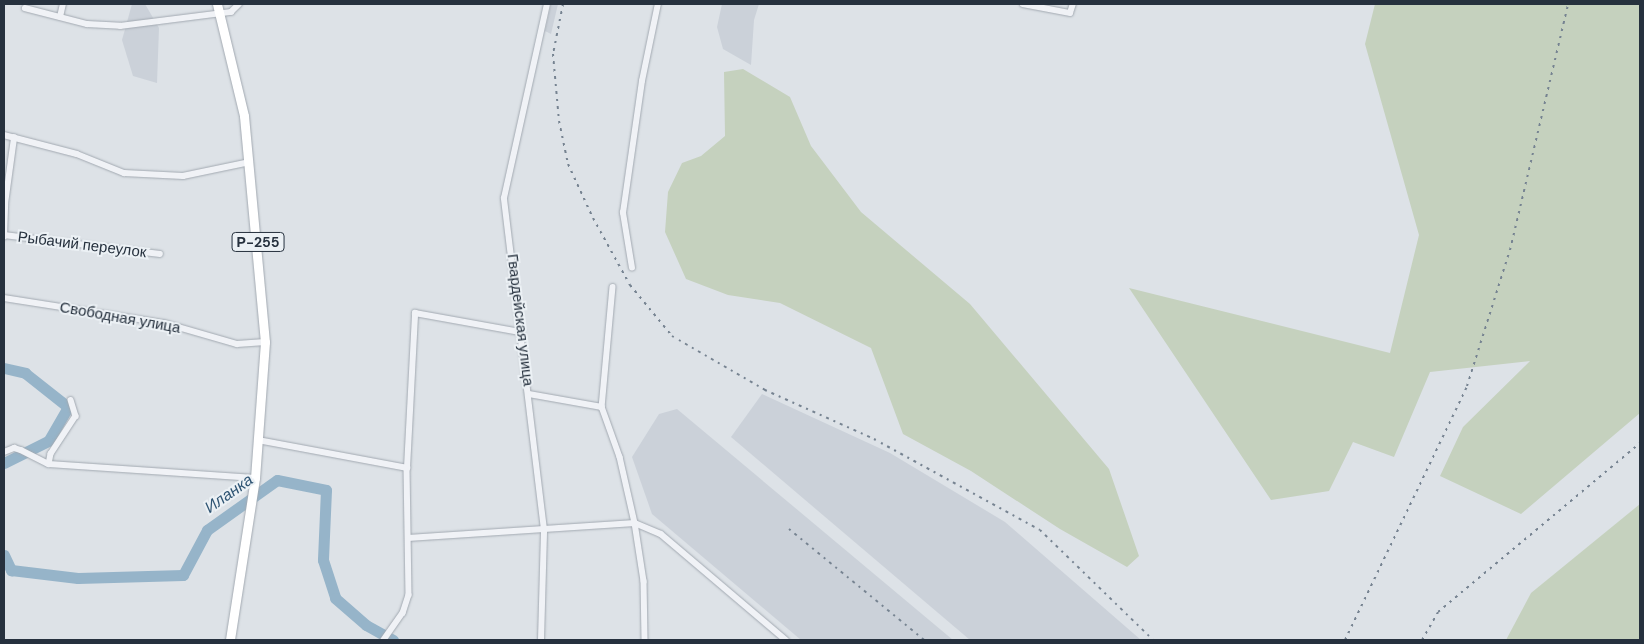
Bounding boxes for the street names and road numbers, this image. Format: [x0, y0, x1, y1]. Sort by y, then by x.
street label: Рыбачий переулок [17, 228, 147, 262]
road number: Р-255 [230, 230, 286, 253]
street label: Гвардейская улица [503, 253, 537, 387]
street label: Свободная улица [58, 299, 182, 337]

